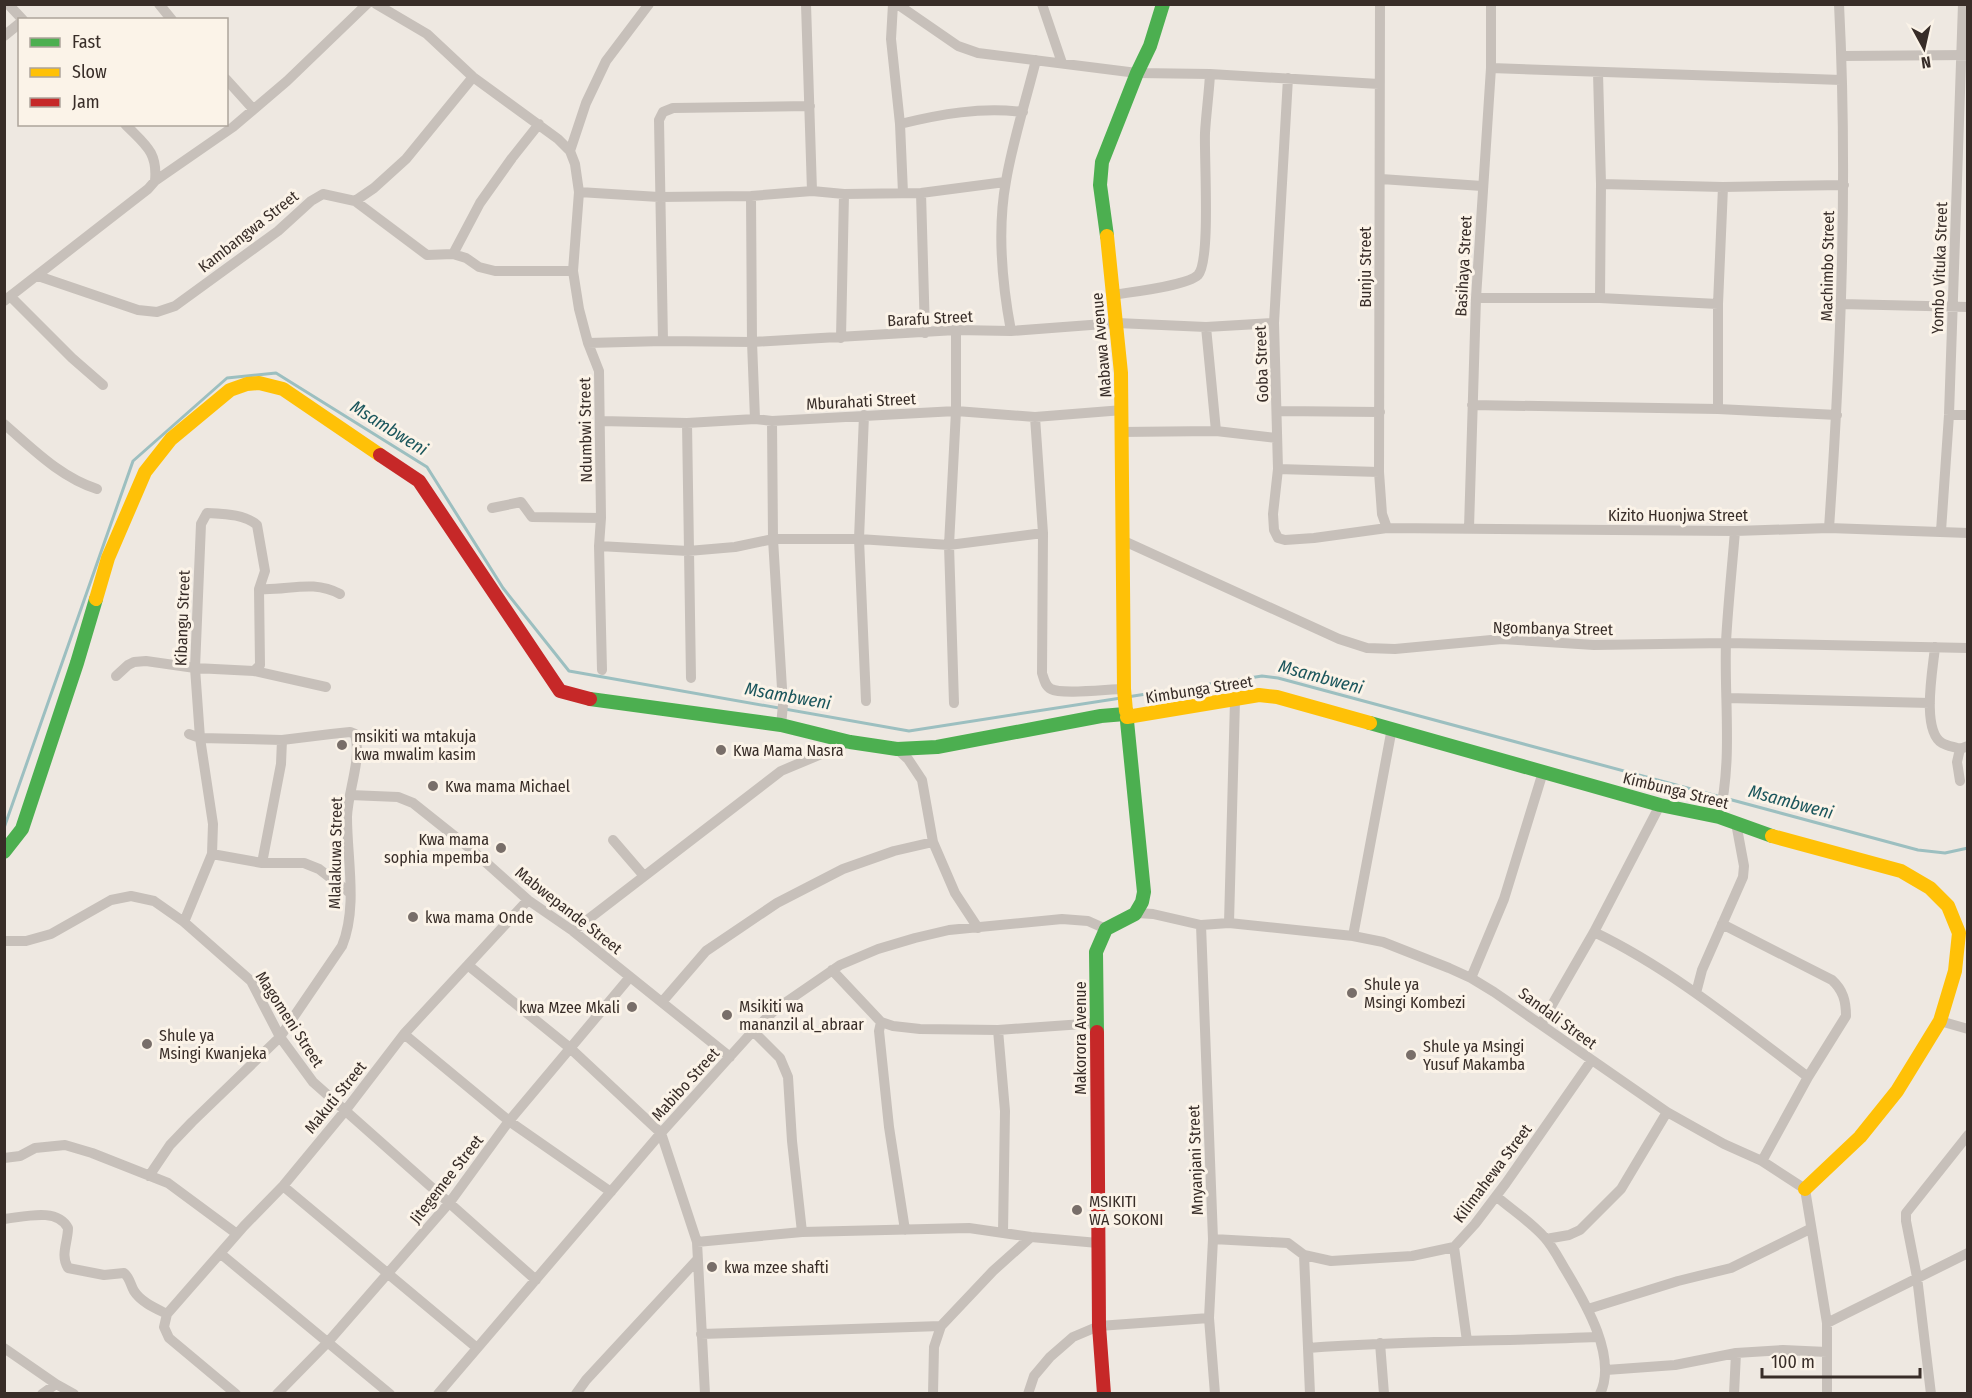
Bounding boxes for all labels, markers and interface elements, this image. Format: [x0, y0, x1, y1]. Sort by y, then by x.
legend [18, 18, 228, 126]
north arrow [1894, 18, 1954, 78]
text: Fast [72, 31, 101, 53]
text: N [1920, 52, 1932, 72]
text: Slow [72, 61, 107, 83]
text: Jam [72, 91, 100, 113]
street label: Kambangwa Street [194, 186, 303, 276]
street label: Yombo Vituka Street [1928, 201, 1951, 334]
street label: Machimbo Street [1817, 210, 1838, 322]
street label: Basihaya Street [1451, 214, 1476, 317]
street label: Bunju Street [1356, 226, 1375, 308]
street label: Mabawa Avenue [1087, 292, 1116, 398]
street label: Barafu Street [887, 307, 974, 330]
street label: Goba Street [1251, 324, 1272, 403]
street label: Ndumbwi Street [575, 377, 596, 483]
street label: Mburahati Street [806, 389, 917, 414]
water label: Msambweni [346, 396, 432, 461]
street label: Kizito Huonjwa Street [1608, 506, 1749, 525]
street label: Kibangu Street [171, 569, 194, 666]
street label: Ngombanya Street [1493, 618, 1614, 639]
water label: Msambweni [1276, 655, 1366, 699]
street label: Kimbunga Street [1144, 672, 1255, 707]
water label: Msambweni [743, 678, 833, 714]
place label: msikiti wa mtakuja kwa mwalim kasim [354, 727, 477, 764]
marker: msikiti wa mtakuja kwa mwalim kasim [335, 738, 349, 752]
place label: Kwa Mama Nasra [733, 741, 844, 760]
marker: Kwa Mama Nasra [714, 743, 728, 757]
street label: Kimbunga Street [1621, 768, 1731, 813]
place label: Kwa mama Michael [445, 777, 570, 796]
marker: Kwa mama Michael [426, 779, 440, 793]
water label: Msambweni [1746, 780, 1836, 824]
street label: Mlalakuwa Street [325, 796, 346, 909]
place label: Kwa mama sophia mpemba [384, 830, 489, 867]
marker: Kwa mama sophia mpemba [494, 841, 508, 855]
street label: Mabwepande Street [511, 863, 626, 958]
place label: kwa mama Onde [425, 908, 533, 927]
marker: kwa mama Onde [406, 910, 420, 924]
street label: Magomeni Street [252, 968, 328, 1071]
place label: Shule ya Msingi Kombezi [1364, 975, 1466, 1012]
street label: Makorora Avenue [1071, 981, 1090, 1095]
street label: Sandali Street [1515, 984, 1601, 1054]
marker: Shule ya Msingi Kombezi [1345, 986, 1359, 1000]
place label: Msikiti wa mananzil al_abraar [739, 997, 864, 1034]
place label: kwa Mzee Mkali [519, 998, 620, 1017]
marker: kwa Mzee Mkali [625, 1000, 639, 1014]
marker: Msikiti wa mananzil al_abraar [720, 1008, 734, 1022]
place label: Shule ya Msingi Kwanjeka [159, 1026, 267, 1063]
marker: Shule ya Msingi Kwanjeka [140, 1037, 154, 1051]
place label: Shule ya Msingi Yusuf Makamba [1423, 1037, 1525, 1074]
street label: Mabibo Street [648, 1043, 724, 1125]
marker: Shule ya Msingi Yusuf Makamba [1404, 1048, 1418, 1062]
street label: Makuti Street [301, 1057, 371, 1137]
street label: Mnyanjani Street [1184, 1104, 1207, 1215]
street label: Kilimahewa Street [1449, 1120, 1536, 1226]
street label: Jitegemee Street [406, 1130, 487, 1228]
place label: MSIKITI WA SOKONI [1089, 1192, 1163, 1229]
marker: MSIKITI WA SOKONI [1070, 1203, 1084, 1217]
place label: kwa mzee shafti [724, 1258, 829, 1277]
marker: kwa mzee shafti [705, 1260, 719, 1274]
scale bar [1762, 1341, 1920, 1379]
text: 100 m [1771, 1351, 1815, 1373]

